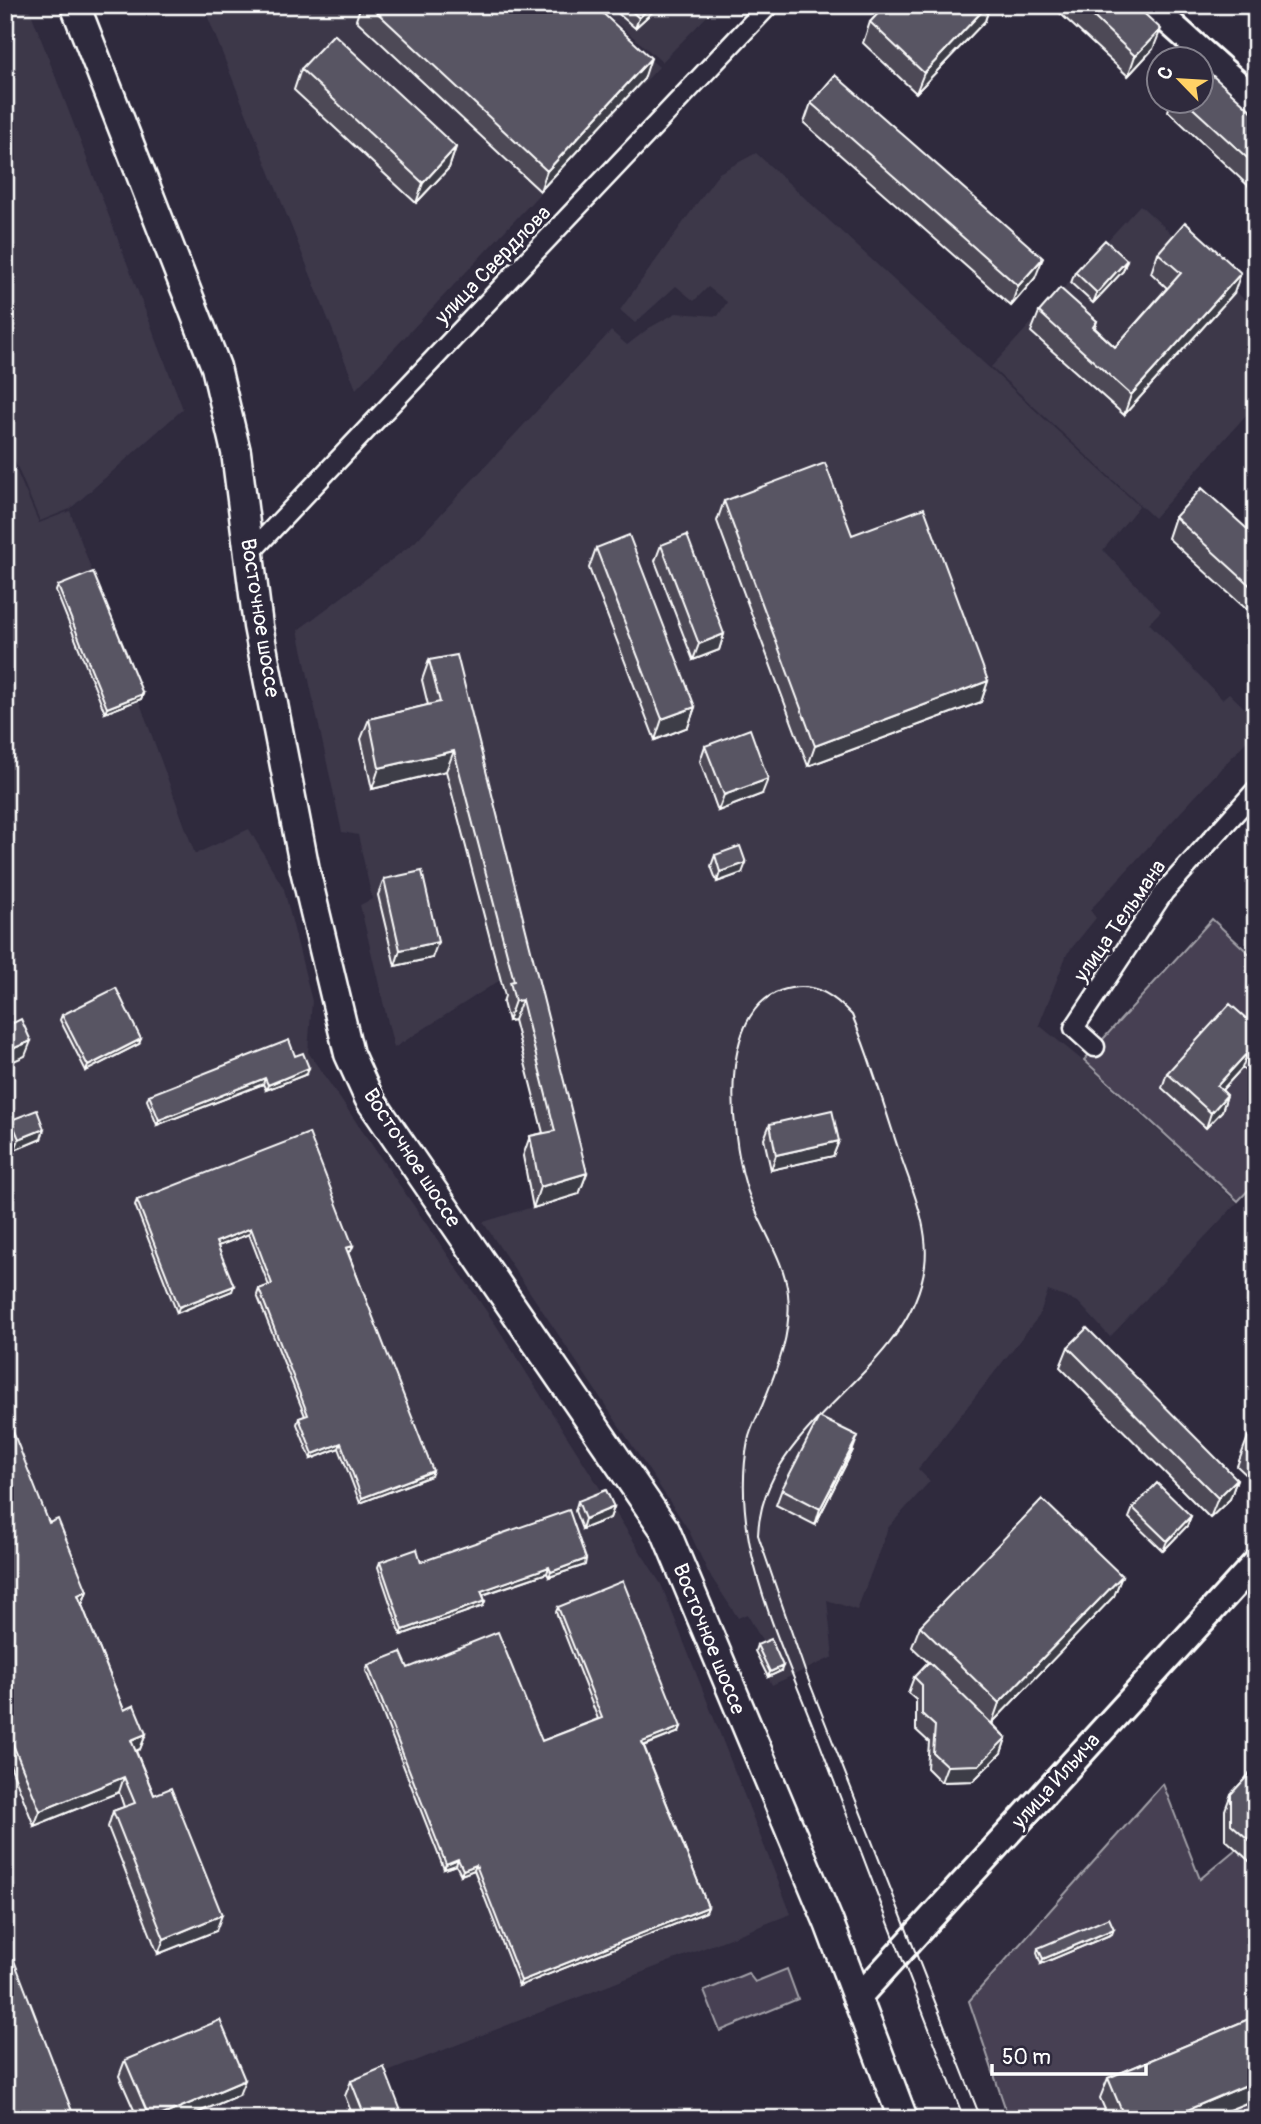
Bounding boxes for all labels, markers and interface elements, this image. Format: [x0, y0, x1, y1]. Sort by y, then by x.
north arrow [1146, 46, 1216, 116]
text: С [1152, 63, 1179, 84]
street label: улица Свердлова [429, 200, 557, 331]
street label: Восточное шоссе [234, 537, 286, 700]
street label: улица Тельмана [1067, 855, 1172, 988]
street label: Восточное шоссе [357, 1083, 467, 1233]
street label: Восточное шоссе [666, 1560, 752, 1719]
street label: улица Ильича [1005, 1727, 1106, 1835]
scale bar [992, 2033, 1146, 2077]
text: 50 m [1002, 2044, 1051, 2071]

